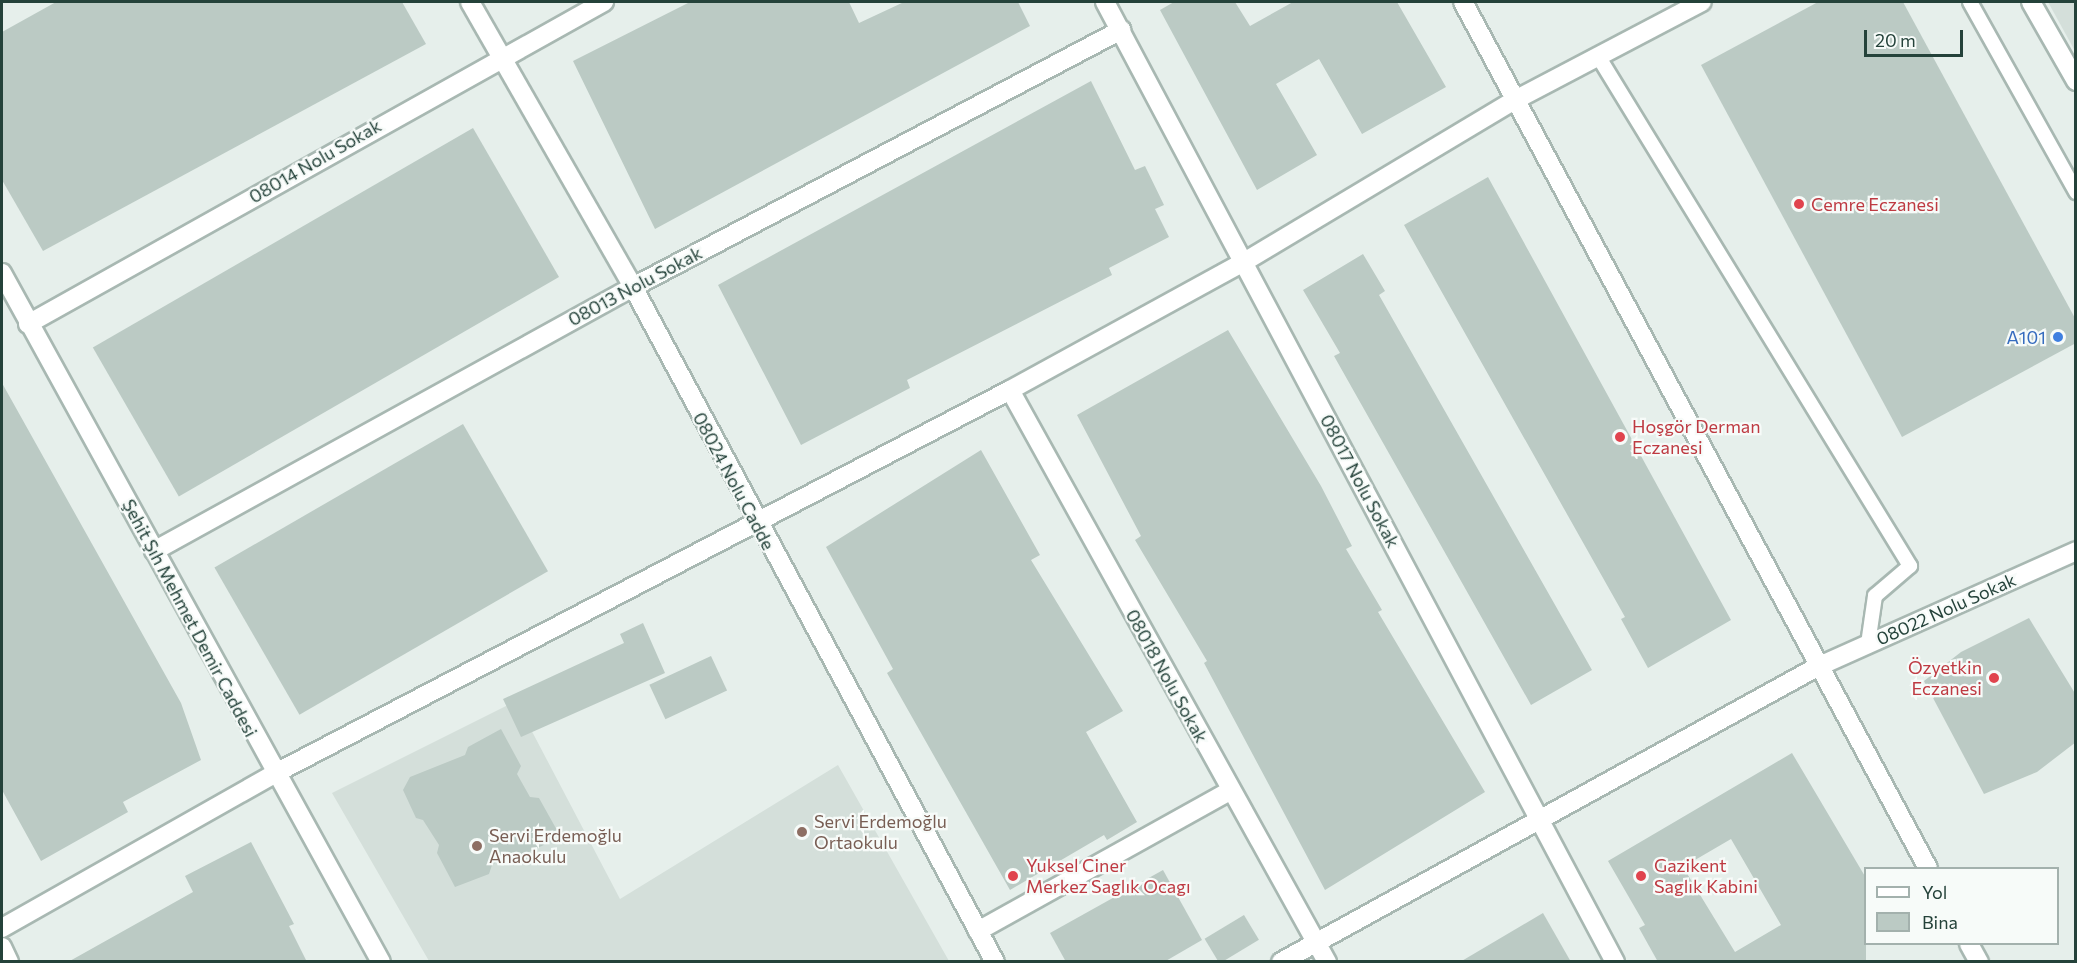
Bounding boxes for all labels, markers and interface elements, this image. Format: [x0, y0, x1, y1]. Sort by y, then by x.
scale bar [1867, 18, 1966, 56]
text: 20 m [1875, 29, 1916, 51]
street label: 08014 Nolu Sokak [245, 114, 385, 208]
place label: Cemre Eczanesi [1811, 193, 1939, 215]
marker: Cemre Eczanesi [1792, 197, 1806, 211]
street label: 08013 Nolu Sokak [564, 242, 706, 330]
place label: A101 [2006, 326, 2046, 348]
marker: A101 [2051, 330, 2065, 344]
street label: 08024 Nolu Cadde [689, 409, 779, 553]
street label: 08017 Nolu Sokak [1316, 411, 1404, 551]
place label: Hoşgör Derman Eczanesi [1632, 416, 1761, 458]
marker: Hoşgör Derman Eczanesi [1613, 430, 1627, 444]
street label: Şehit Şıh Mehmet Demir Caddesi [118, 495, 262, 741]
street label: 08022 Nolu Sokak [1873, 569, 2019, 649]
street label: 08018 Nolu Sokak [1121, 606, 1213, 746]
place label: Özyetkin Eczanesi [1908, 657, 1982, 700]
marker: Özyetkin Eczanesi [1987, 671, 2001, 685]
place label: Servi Erdemoğlu Ortaokulu [814, 811, 947, 854]
place label: Servi Erdemoğlu Anaokulu [489, 825, 622, 868]
marker: Servi Erdemoğlu Ortaokulu [795, 825, 809, 839]
marker: Servi Erdemoğlu Anaokulu [470, 839, 484, 853]
place label: Yuksel Ciner Merkez Saglık Ocagı [1026, 855, 1191, 898]
place label: Gazikent Saglık Kabini [1654, 855, 1758, 898]
marker: Yuksel Ciner Merkez Saglık Ocagı [1004, 867, 1022, 885]
marker: Gazikent Saglık Kabini [1632, 867, 1650, 885]
legend [1864, 867, 2059, 945]
text: Yol [1922, 881, 1947, 903]
text: Bina [1922, 911, 1958, 933]

